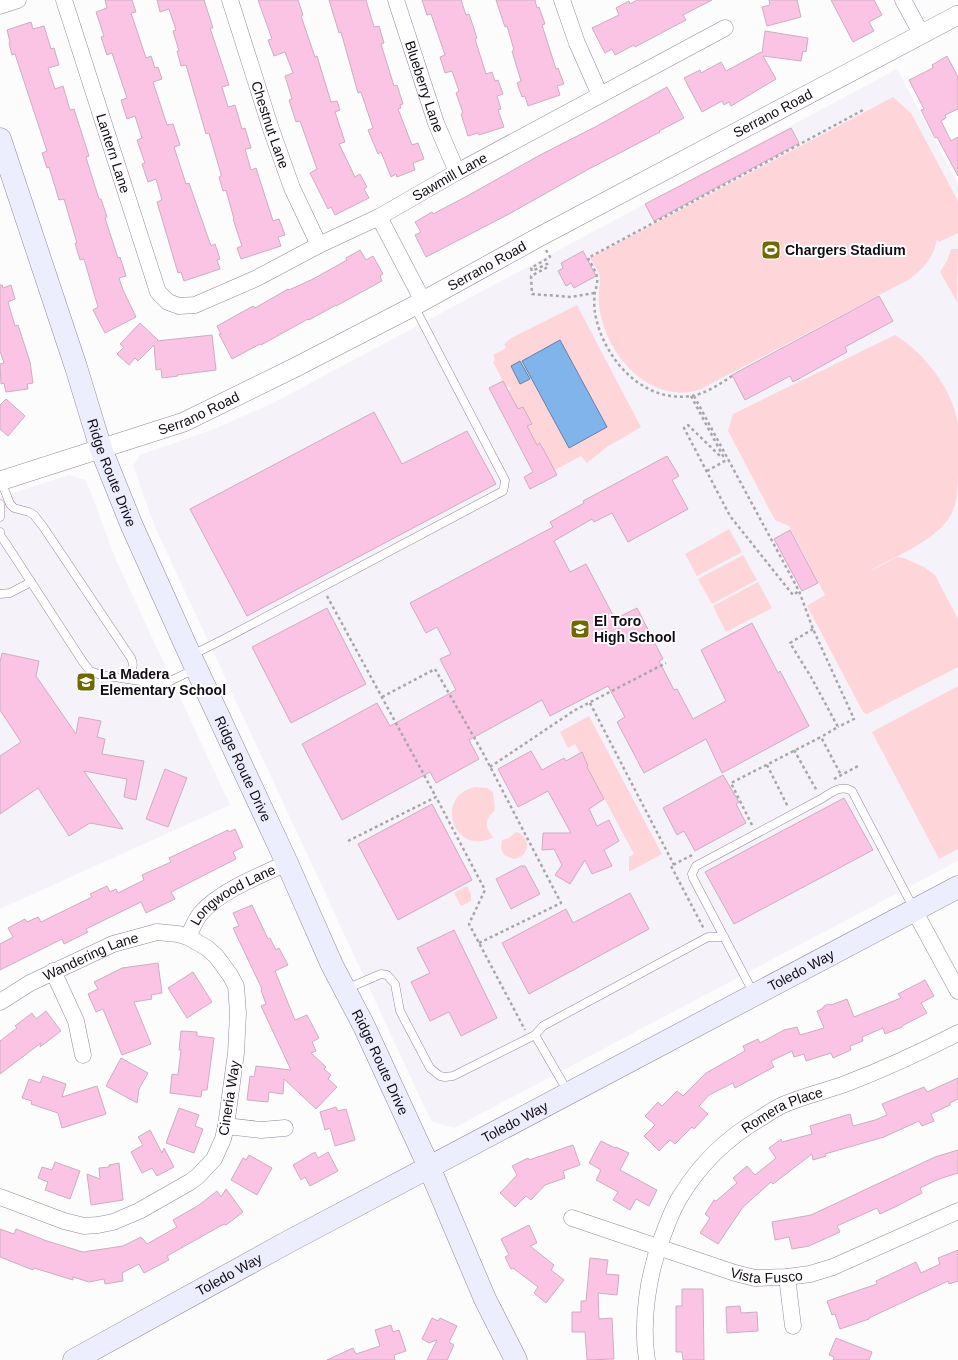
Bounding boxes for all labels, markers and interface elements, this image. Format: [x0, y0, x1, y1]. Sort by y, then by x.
street label: Blueberry Lane [402, 39, 447, 135]
street label: Chestnut Lane [248, 79, 292, 171]
street label: Serrano Road [730, 86, 815, 141]
street label: Lantern Lane [93, 111, 134, 195]
street label: Sawmill Lane [409, 149, 490, 204]
street label: Serrano Road [445, 238, 529, 294]
sports icon: Chargers Stadium [760, 239, 782, 261]
place label: Chargers Stadium [785, 242, 906, 258]
street label: Serrano Road [156, 388, 242, 438]
street label: Ridge Route Drive [84, 417, 140, 529]
place label: El Toro High School [594, 613, 676, 645]
school or university icon: El Toro High School [569, 618, 591, 640]
place label: La Madera Elementary School [100, 666, 226, 698]
school or university icon: La Madera Elementary School [75, 671, 97, 693]
street label: Ridge Route Drive [212, 713, 275, 824]
street label: Longwood Lane [187, 861, 278, 928]
street label: Wandering Lane [40, 929, 140, 984]
street label: Toledo Way [765, 946, 837, 994]
street label: Ridge Route Drive [349, 1007, 412, 1118]
street label: Cineria Way [215, 1059, 243, 1137]
street label: Romera Place [738, 1084, 825, 1136]
street label: Toledo Way [479, 1098, 551, 1146]
street label: Toledo Way [193, 1250, 265, 1299]
street label: Vista Fusco [729, 1264, 804, 1286]

